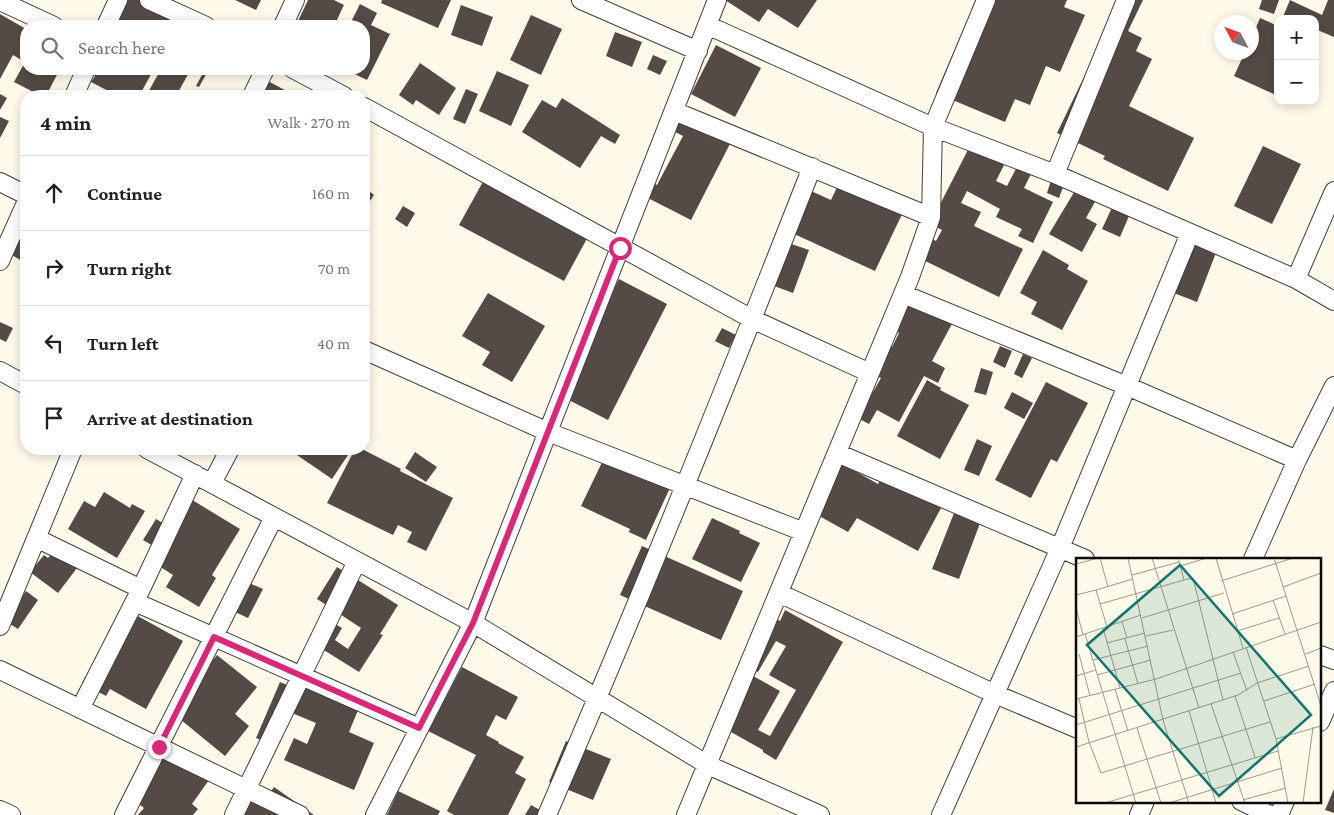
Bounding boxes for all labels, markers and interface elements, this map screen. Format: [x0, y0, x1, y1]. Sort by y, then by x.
north arrow [1214, 15, 1259, 60]
map controls [1274, 15, 1319, 105]
button: + [1274, 15, 1319, 60]
search box [20, 20, 370, 75]
icon: search [38, 34, 66, 62]
text: Search here [78, 37, 165, 58]
button: − [1274, 60, 1319, 105]
text: 4 min [40, 111, 91, 135]
text: Walk · 270 m [268, 114, 350, 131]
icon: ahead [40, 179, 68, 207]
text: Continue [87, 183, 162, 204]
text: 160 m [312, 185, 350, 202]
route start [609, 237, 632, 260]
icon: right [40, 254, 68, 282]
text: Turn right [87, 258, 172, 279]
text: 70 m [318, 260, 350, 277]
icon: left [40, 329, 68, 357]
text: Turn left [87, 333, 159, 354]
text: 40 m [317, 335, 350, 352]
icon: arrive [40, 404, 68, 432]
text: Arrive at destination [87, 408, 253, 429]
inset map [1076, 558, 1322, 802]
route end [148, 736, 171, 759]

